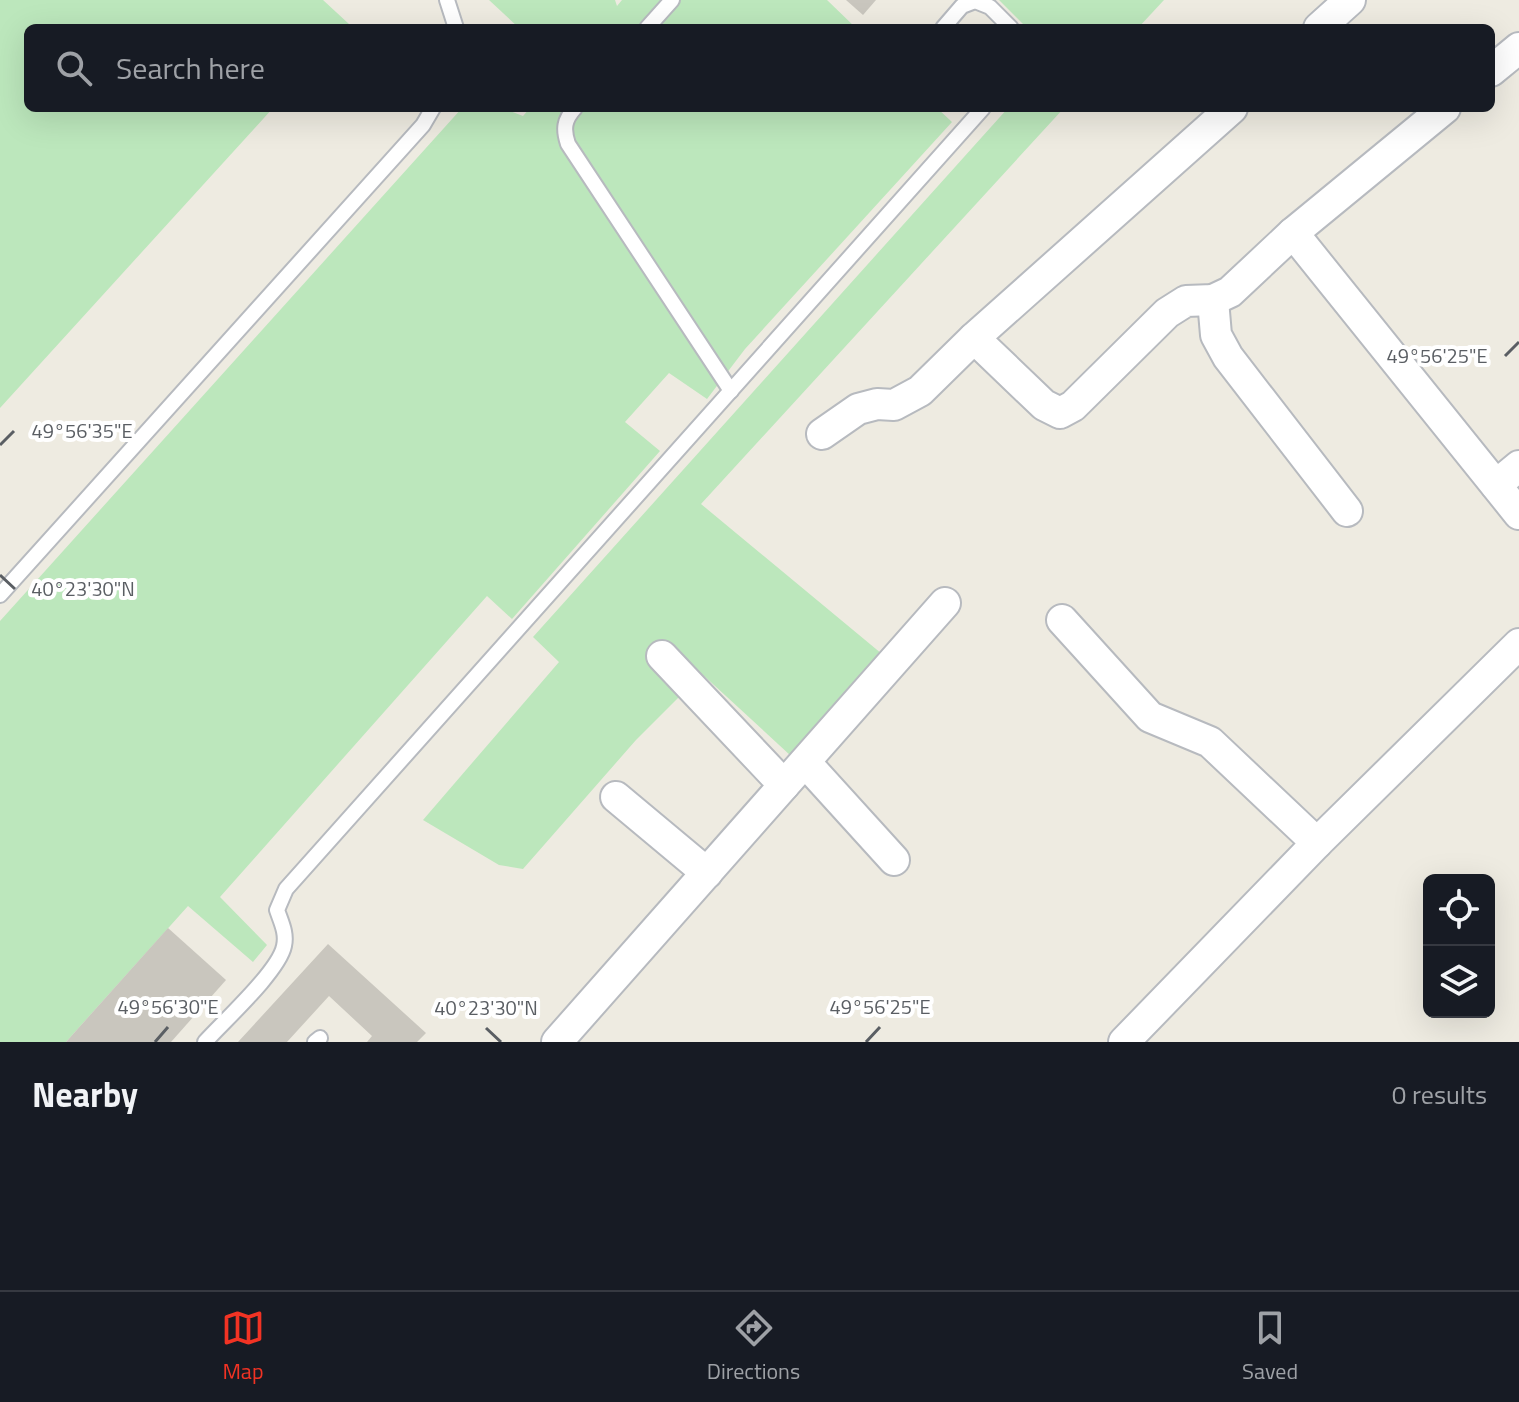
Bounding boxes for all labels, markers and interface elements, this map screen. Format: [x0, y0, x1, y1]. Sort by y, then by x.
search box [24, 24, 1495, 112]
text: Search here [116, 45, 265, 91]
icon: search [52, 46, 96, 90]
text: 49°56'25"E [1386, 340, 1488, 371]
text: 49°56'35"E [31, 415, 133, 446]
text: 40°23'30"N [31, 573, 135, 604]
map controls [1423, 874, 1495, 1018]
button: locate [1423, 874, 1495, 946]
button: layers [1423, 946, 1495, 1018]
text: 49°56'30"E [117, 991, 219, 1022]
text: 49°56'25"E [829, 991, 931, 1022]
text: 40°23'30"N [434, 992, 538, 1023]
text: Nearby [32, 1068, 138, 1120]
text: 0 results [1392, 1075, 1487, 1114]
tab: Map [221, 1306, 265, 1388]
tab: Directions [707, 1306, 800, 1388]
tab: Saved [1242, 1306, 1298, 1388]

